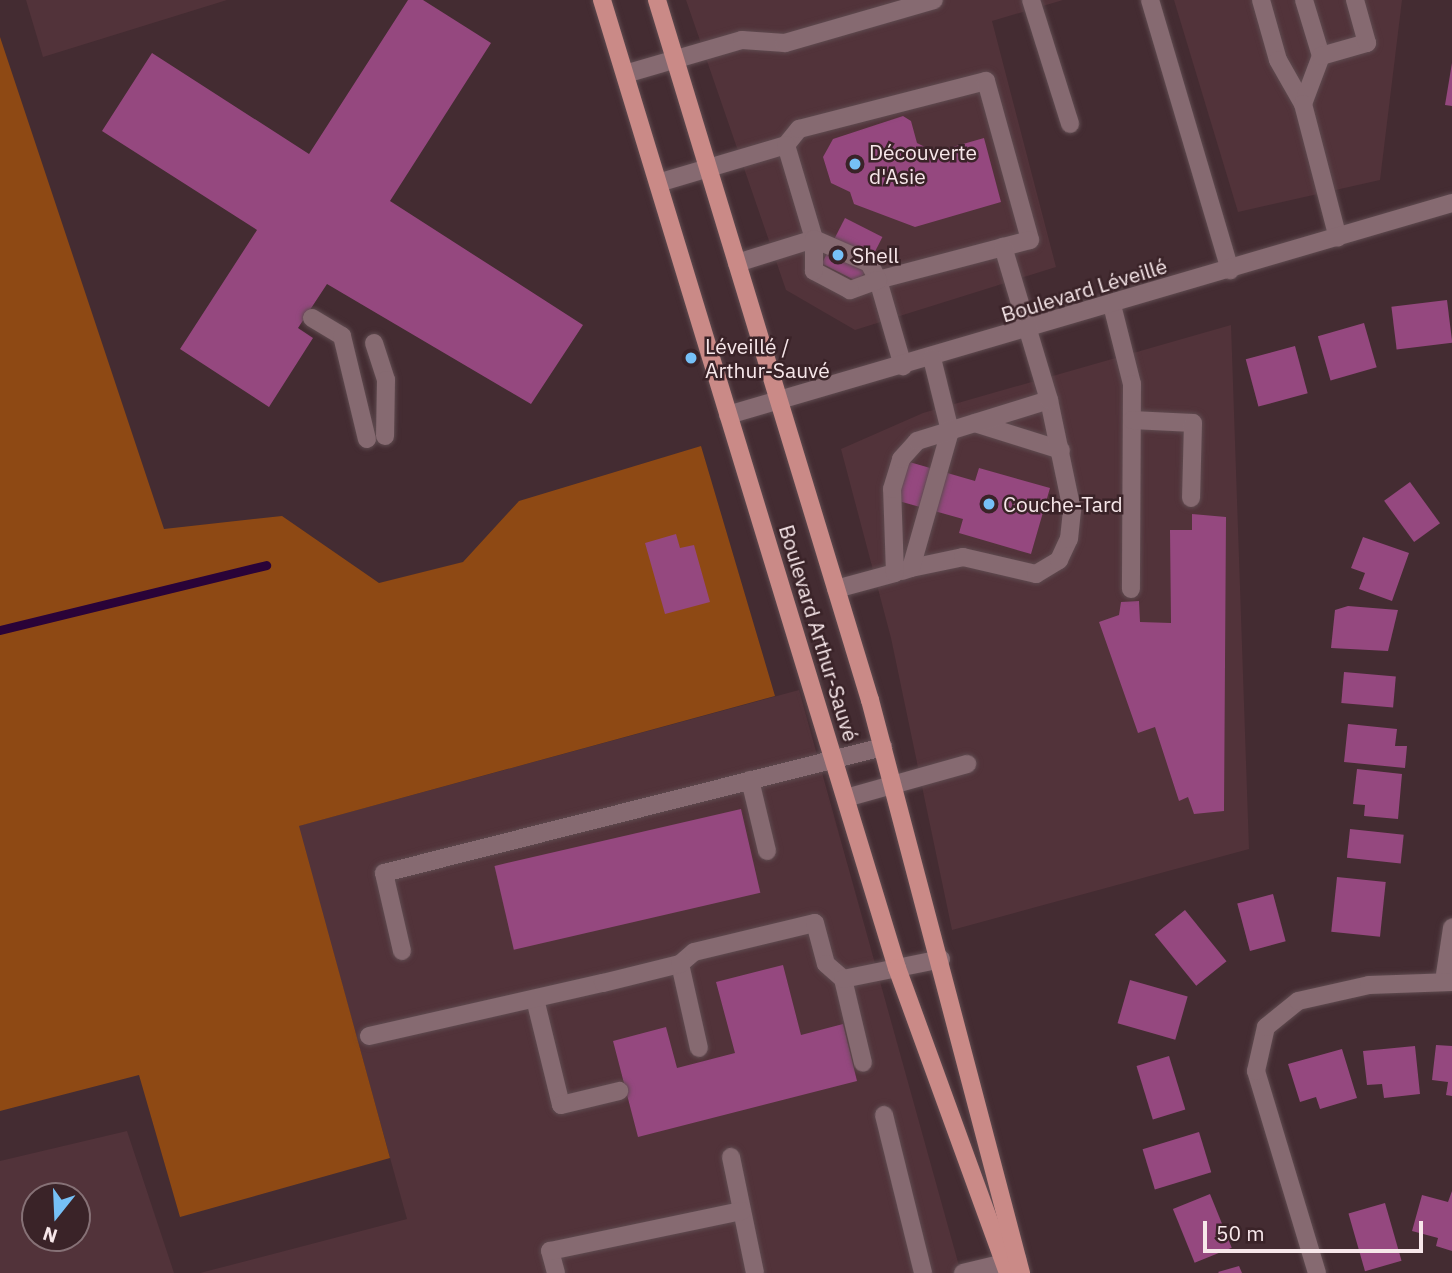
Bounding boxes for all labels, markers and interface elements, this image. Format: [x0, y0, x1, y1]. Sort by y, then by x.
place label: Découverte d'Asie [869, 139, 977, 189]
marker: Découverte d'Asie [847, 156, 863, 172]
place label: Shell [852, 242, 899, 268]
marker: Shell [830, 247, 846, 263]
street label: Boulevard Léveillé [998, 253, 1170, 327]
place label: Léveillé / Arthur-Sauvé [705, 333, 830, 383]
marker: Léveillé / Arthur-Sauvé [683, 350, 699, 366]
place label: Couche-Tard [1003, 491, 1123, 517]
marker: Couche-Tard [981, 496, 997, 512]
street label: Boulevard Arthur-Sauvé [774, 522, 864, 744]
north arrow [21, 1182, 91, 1252]
scale bar [1207, 1206, 1428, 1250]
text: 50 m [1216, 1219, 1265, 1247]
text: N [40, 1222, 60, 1249]

